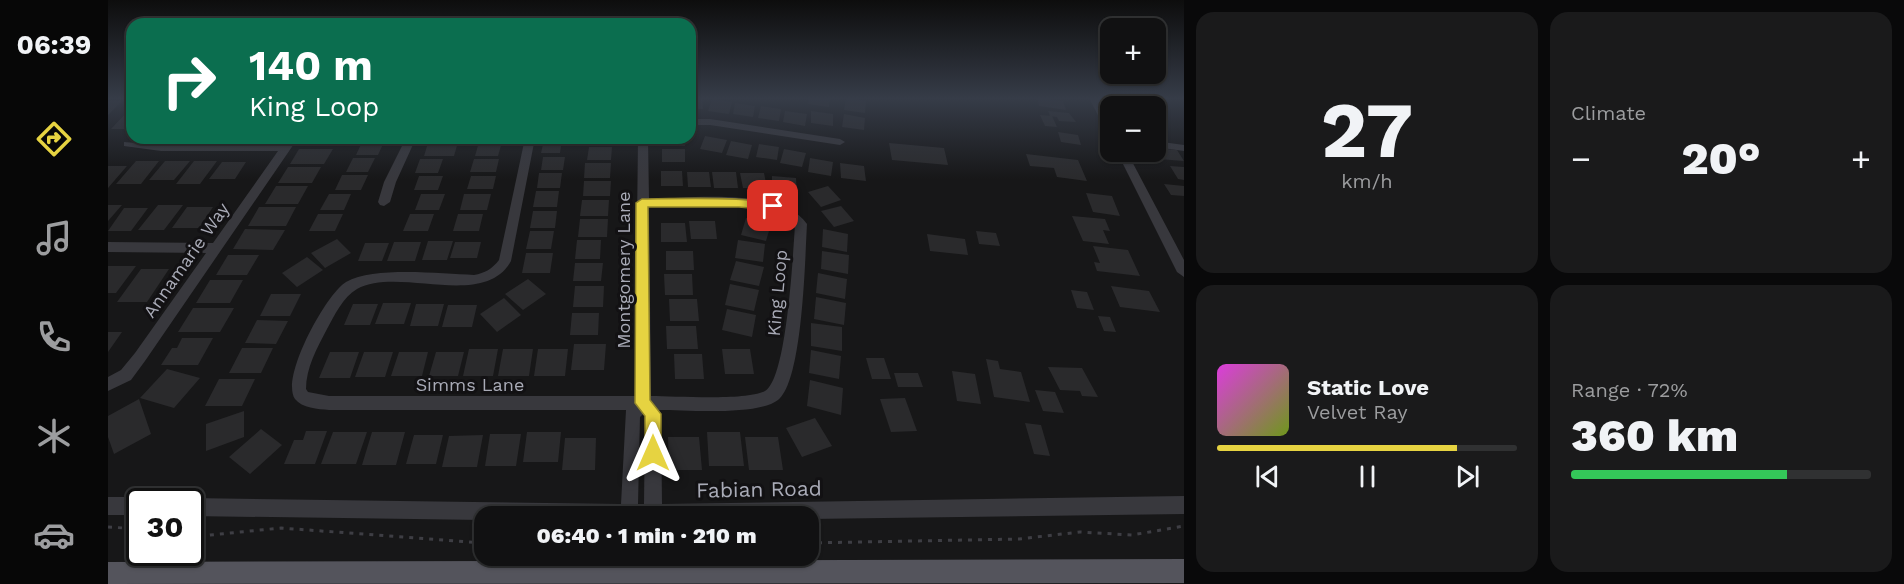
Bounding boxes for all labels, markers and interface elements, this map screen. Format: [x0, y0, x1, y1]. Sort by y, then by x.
map controls [1100, 18, 1166, 162]
button: + [1100, 18, 1166, 84]
text: 06:39 [17, 29, 91, 61]
text: 140 m [249, 41, 373, 90]
icon: right [150, 42, 228, 120]
text: 27 [1321, 84, 1413, 176]
text: King Loop [249, 91, 379, 123]
button: − [1100, 96, 1166, 162]
text: Climate [1571, 101, 1646, 125]
icon: directions [33, 118, 75, 160]
text: 20° [1681, 132, 1761, 185]
text: − [1571, 139, 1591, 178]
text: + [1851, 139, 1871, 178]
text: km/h [1341, 169, 1393, 193]
pin [747, 180, 798, 231]
icon: arrive [756, 189, 789, 222]
street label: Montgomery Lane [613, 191, 634, 349]
street label: Annamarie Way [139, 198, 234, 322]
icon: music [33, 217, 75, 259]
street label: King Loop [763, 249, 791, 337]
icon: phone [33, 316, 75, 358]
street label: Simms Lane [416, 374, 524, 395]
text: Static Love [1307, 375, 1429, 400]
text: Range · 72% [1571, 378, 1688, 402]
text: Velvet Ray [1307, 400, 1408, 424]
text: 360 km [1571, 409, 1738, 462]
icon: climate [33, 415, 75, 457]
position arrow [621, 421, 685, 485]
icon: previous [1251, 460, 1284, 493]
icon: pause [1351, 460, 1384, 493]
icon: next [1451, 460, 1484, 493]
street label: Fabian Road [696, 475, 822, 503]
speed limit sign: 30 [126, 488, 204, 566]
icon: car [33, 514, 75, 556]
text: 06:40 · 1 min · 210 m [536, 523, 757, 548]

